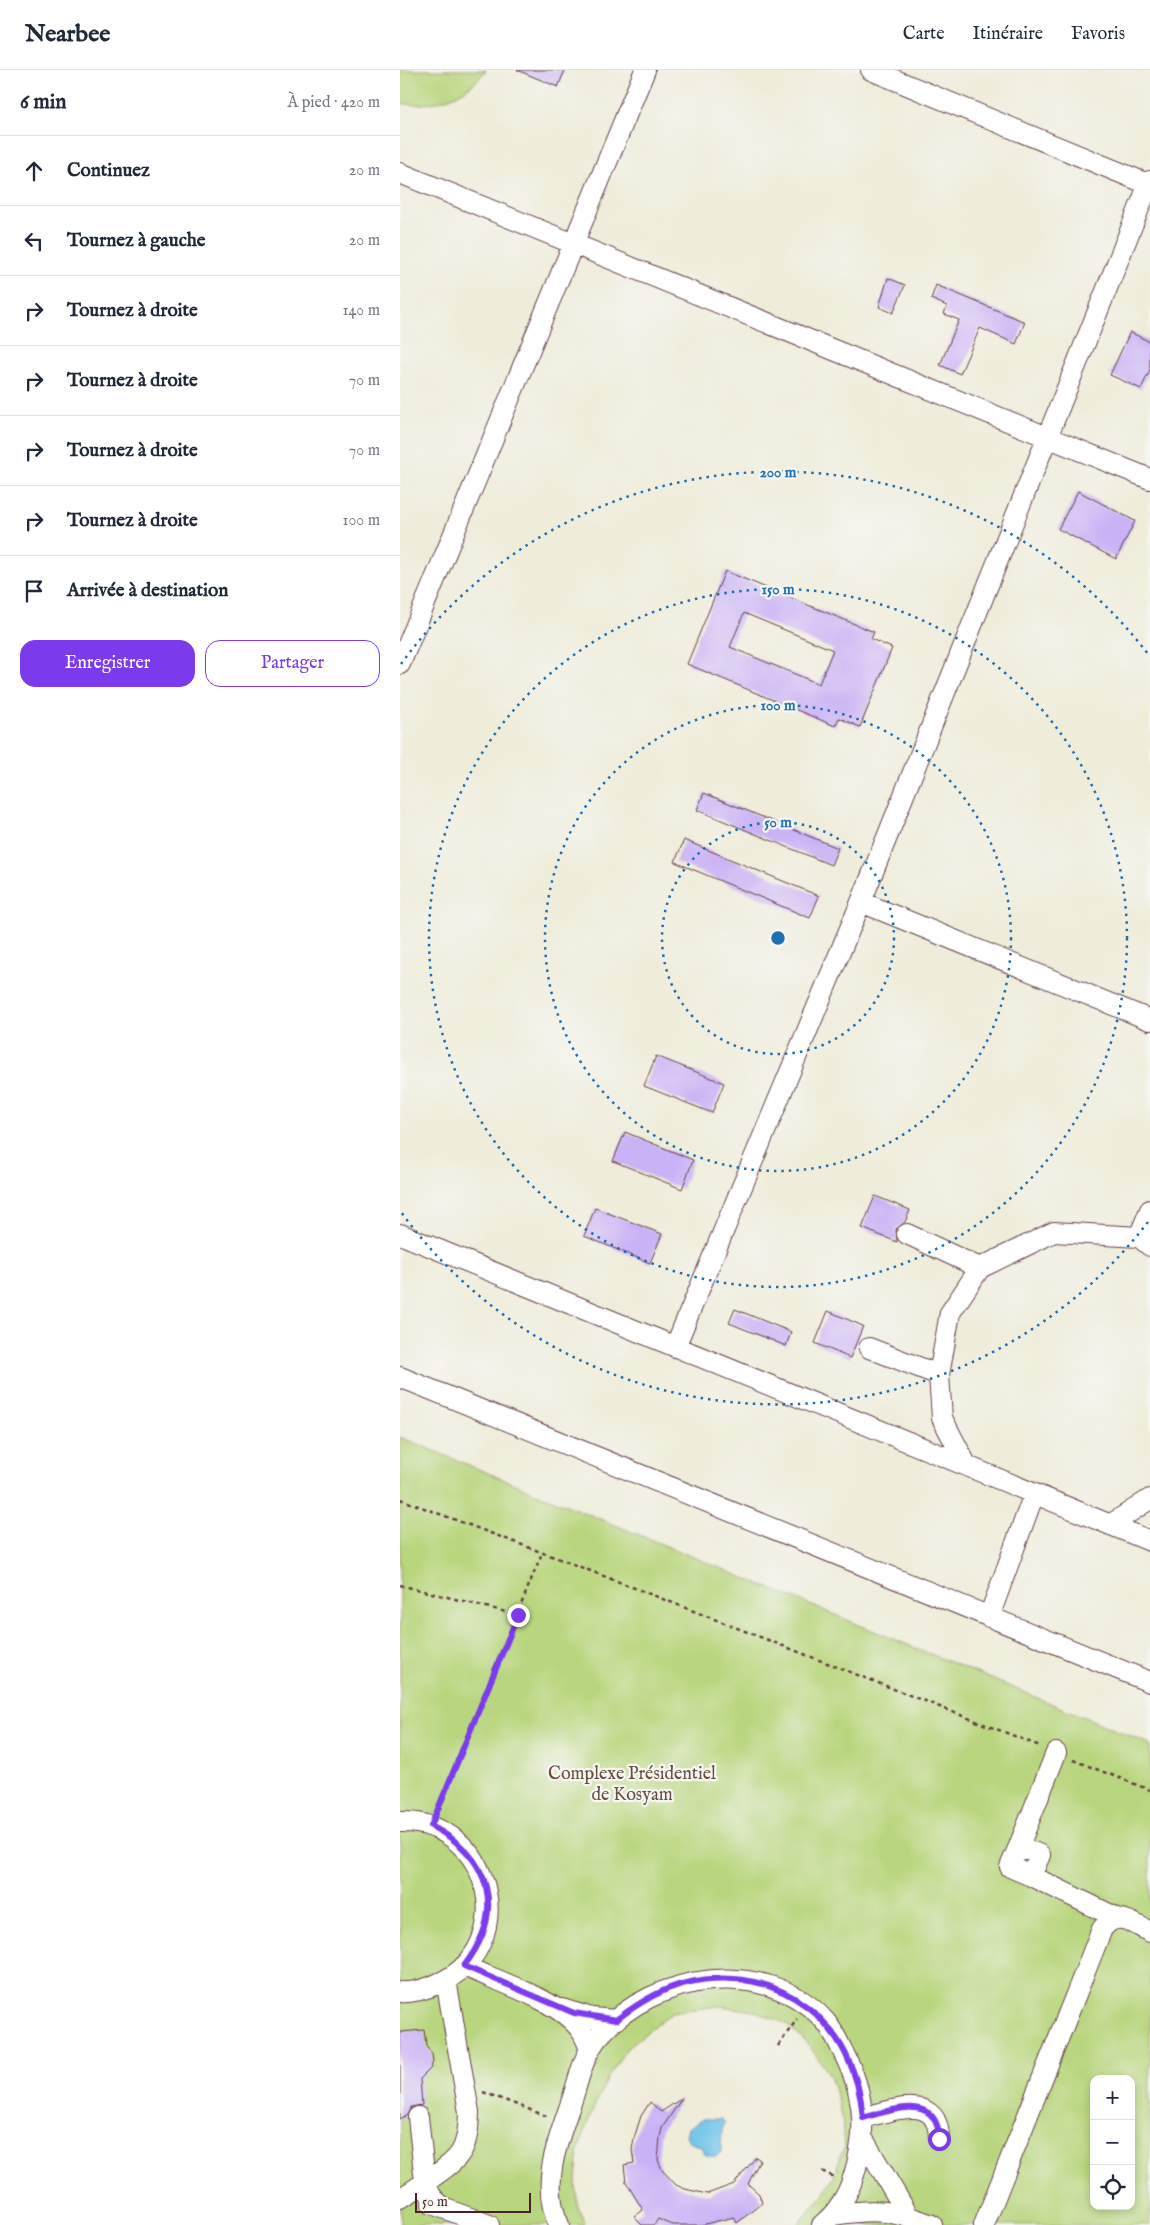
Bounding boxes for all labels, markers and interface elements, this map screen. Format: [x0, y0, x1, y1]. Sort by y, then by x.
text: Nearbee [25, 19, 110, 50]
text: Carte [903, 23, 945, 46]
text: Itinéraire [973, 23, 1043, 46]
text: Favoris [1071, 23, 1125, 46]
text: 6 min [20, 89, 66, 116]
text: À pied · 420 m [287, 93, 380, 113]
icon: ahead [20, 157, 48, 185]
text: Continuez [67, 159, 150, 183]
text: 20 m [349, 161, 380, 181]
icon: left [20, 227, 48, 255]
text: Tournez à gauche [67, 229, 206, 253]
text: 20 m [349, 231, 380, 251]
icon: right [20, 297, 48, 325]
text: Tournez à droite [67, 299, 198, 323]
text: 140 m [342, 301, 380, 321]
icon: right [20, 367, 48, 395]
text: Tournez à droite [67, 369, 198, 393]
text: 70 m [349, 371, 380, 391]
icon: right [20, 437, 48, 465]
text: Tournez à droite [67, 439, 198, 463]
text: 70 m [349, 441, 380, 461]
text: 200 m [760, 463, 797, 482]
icon: right [20, 507, 48, 535]
text: Tournez à droite [67, 509, 198, 533]
text: 100 m [343, 511, 380, 531]
icon: arrive [20, 577, 48, 605]
text: Arrivée à destination [67, 579, 228, 603]
text: 150 m [761, 580, 795, 599]
button: Enregistrer [20, 640, 195, 687]
button: Partager [205, 640, 380, 687]
text: 100 m [760, 696, 796, 715]
text: 50 m [764, 813, 792, 832]
centre of rings [769, 929, 787, 947]
route end [507, 1604, 530, 1627]
park label: Complexe Présidentiel de Kosyam [548, 1763, 716, 1807]
map controls [1090, 2075, 1135, 2210]
button: + [1090, 2075, 1135, 2120]
button: − [1090, 2120, 1135, 2165]
route start [928, 2128, 951, 2151]
button: locate [1090, 2165, 1135, 2210]
scale bar [415, 2190, 531, 2213]
text: 50 m [422, 2193, 448, 2211]

